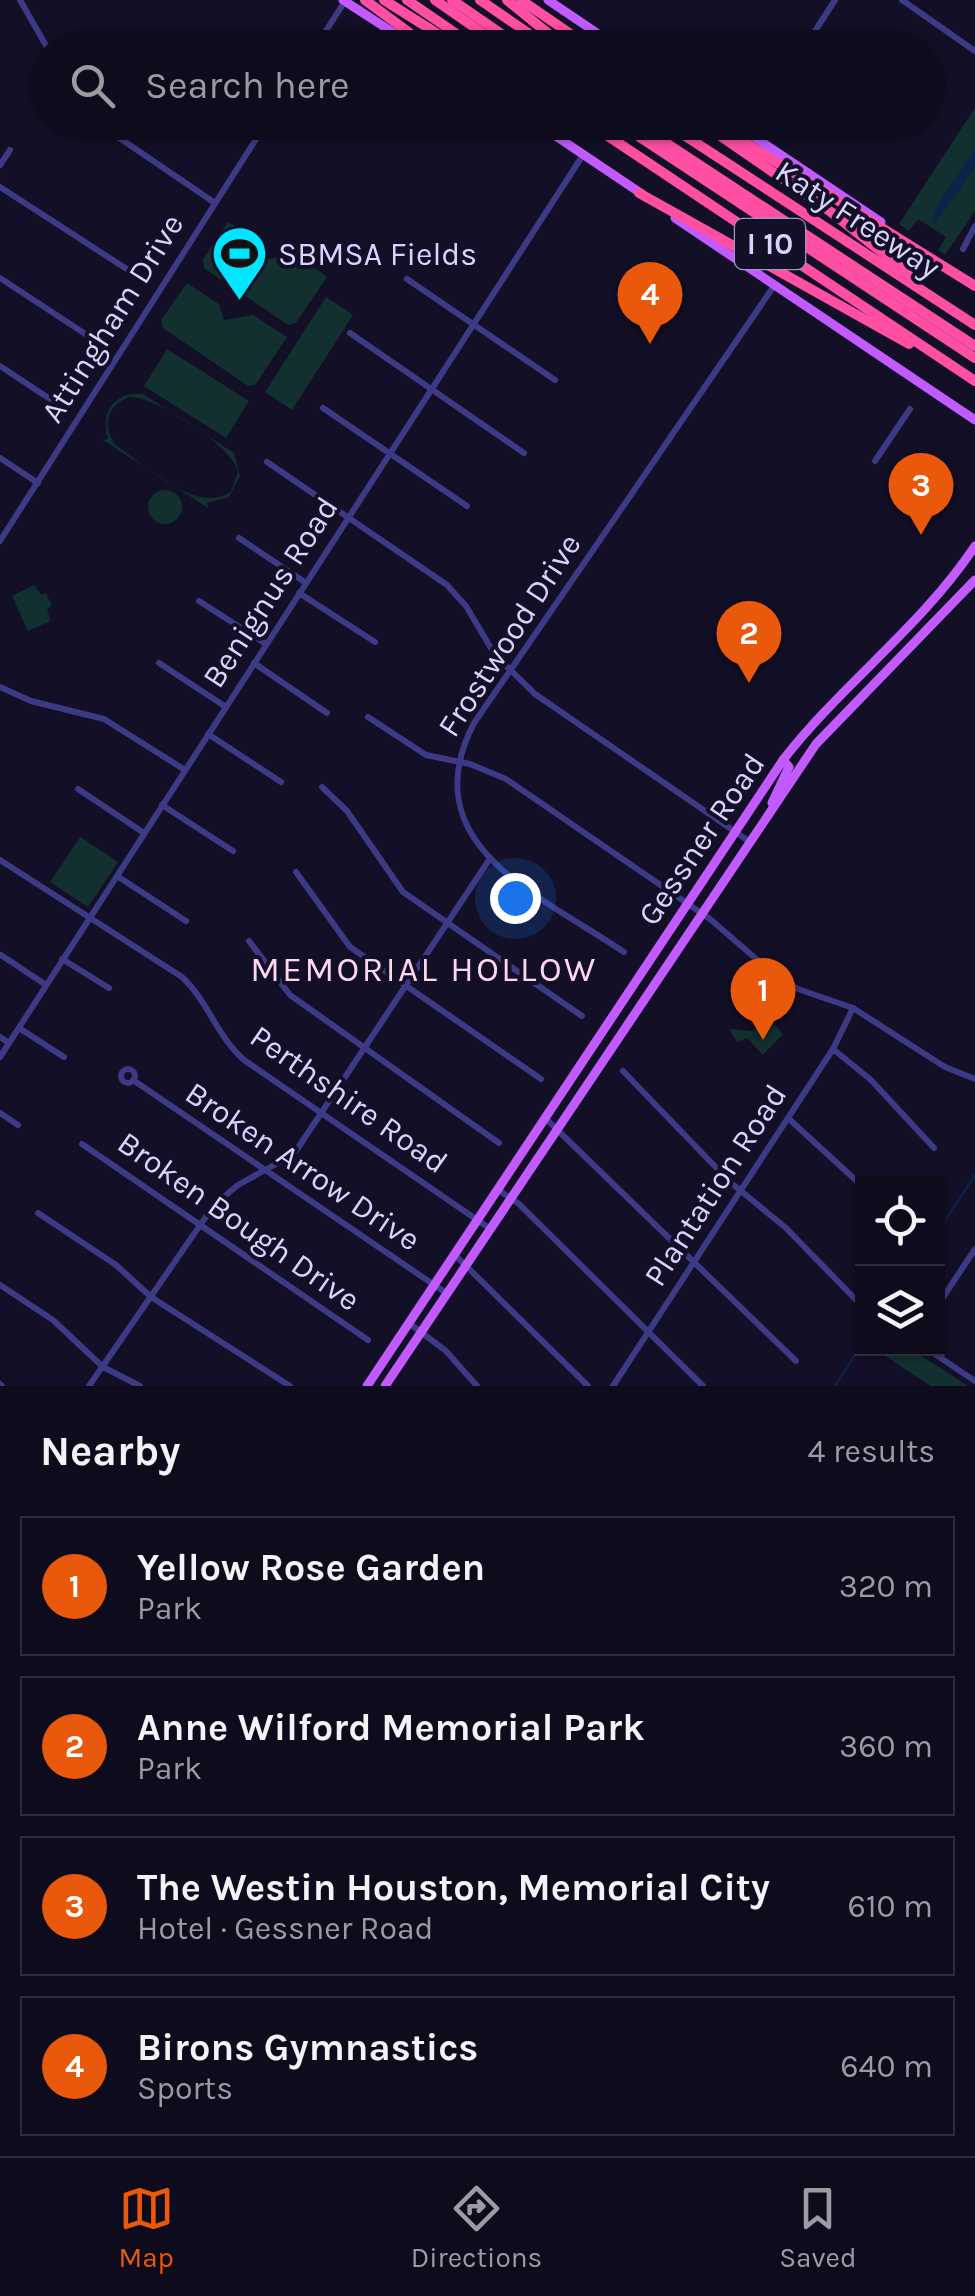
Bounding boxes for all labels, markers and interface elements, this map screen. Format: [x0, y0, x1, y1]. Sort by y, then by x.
search box [30, 30, 945, 140]
icon: search [65, 58, 120, 113]
text: Search here [145, 63, 349, 108]
street label: Katy Freeway [769, 153, 947, 286]
street label: Attingham Drive [34, 207, 191, 429]
road number: I 10 [735, 219, 805, 269]
sports icon: SBMSA Fields [209, 224, 269, 303]
place label: SBMSA Fields [278, 236, 477, 273]
pin: 4 [618, 262, 682, 344]
pin: 3 [888, 452, 954, 535]
street label: Benignus Road [195, 490, 346, 695]
street label: Frostwood Drive [430, 527, 589, 744]
pin: 2 [716, 600, 782, 683]
street label: Gessner Road [630, 746, 772, 932]
your location [490, 873, 541, 924]
district label: MEMORIAL HOLLOW [250, 949, 598, 990]
pin: 1 [730, 958, 796, 1040]
street label: Perthshire Road [243, 1018, 454, 1181]
street label: Broken Arrow Drive [178, 1074, 427, 1259]
street label: Plantation Road [636, 1078, 794, 1293]
street label: Broken Bough Drive [111, 1124, 367, 1319]
map controls [855, 1176, 945, 1356]
button: locate [855, 1176, 945, 1266]
button: layers [855, 1266, 945, 1356]
text: Nearby [40, 1426, 180, 1476]
text: 4 results [808, 1433, 935, 1470]
text: Yellow Rose Garden [137, 1545, 485, 1590]
text: 1 [69, 1568, 80, 1605]
text: 320 m [839, 1568, 933, 1605]
text: Park [137, 1590, 202, 1627]
text: Anne Wilford Memorial Park [137, 1705, 645, 1750]
text: 2 [65, 1728, 84, 1765]
text: 360 m [839, 1728, 933, 1765]
text: Park [137, 1750, 202, 1787]
text: The Westin Houston, Memorial City [137, 1865, 770, 1910]
text: 3 [65, 1888, 84, 1925]
text: 610 m [848, 1888, 933, 1925]
text: Hotel · Gessner Road [137, 1910, 433, 1947]
text: Birons Gymnastics [137, 2025, 478, 2070]
text: 4 [65, 2048, 84, 2085]
text: 640 m [840, 2048, 933, 2085]
text: Sports [137, 2070, 233, 2107]
tab: Map [118, 2181, 174, 2274]
tab: Directions [411, 2181, 542, 2274]
tab: Saved [779, 2181, 857, 2274]

